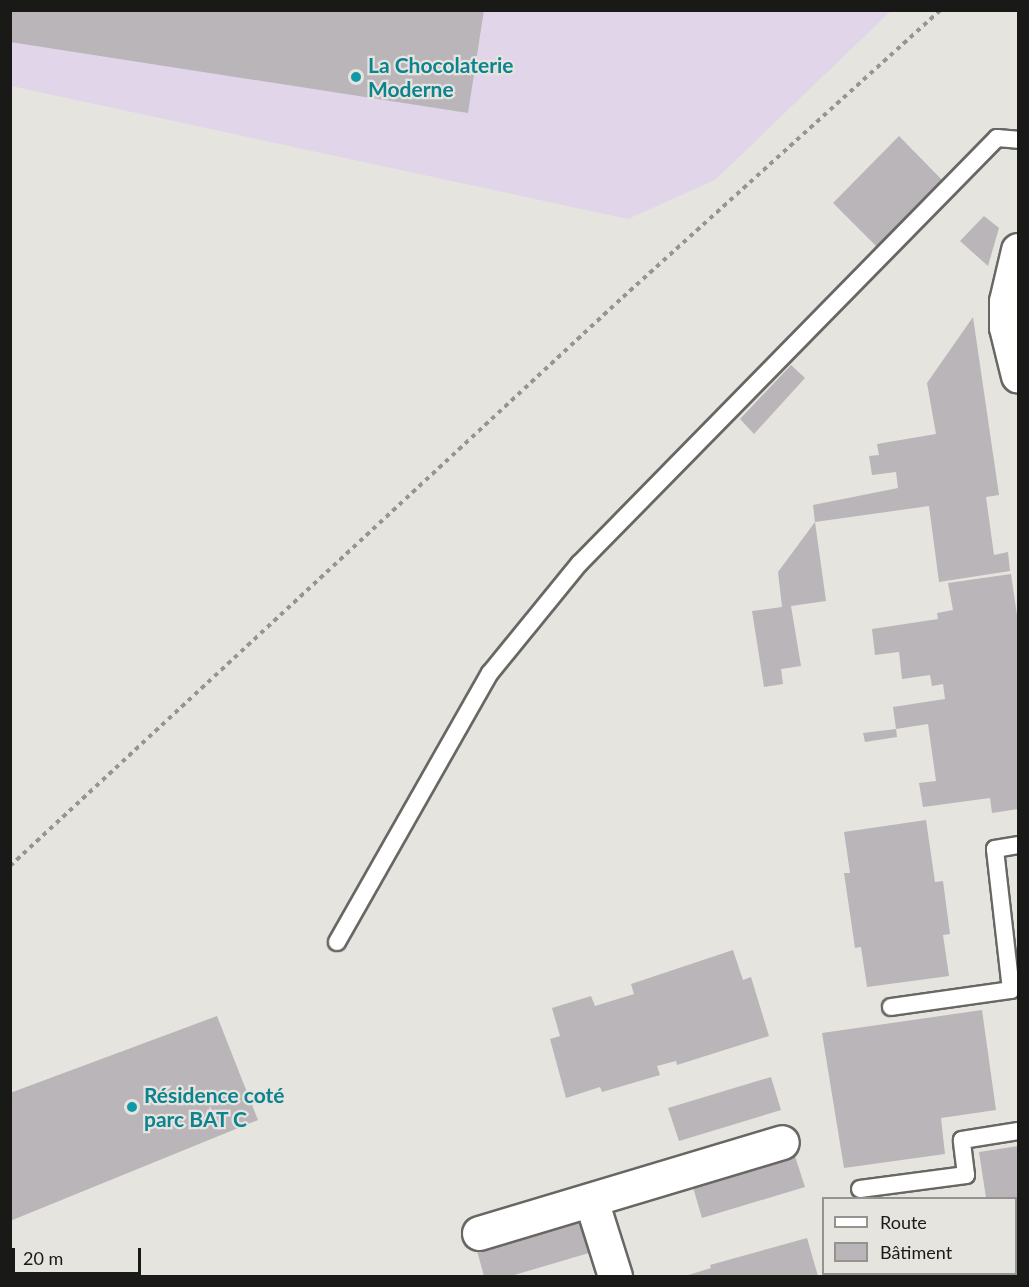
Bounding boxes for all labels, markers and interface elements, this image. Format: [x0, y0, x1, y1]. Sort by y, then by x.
place label: La Chocolaterie Moderne [368, 52, 514, 102]
marker: La Chocolaterie Moderne [349, 70, 363, 84]
place label: Résidence coté parc BAT C [144, 1082, 285, 1132]
marker: Résidence coté parc BAT C [125, 1100, 139, 1114]
legend [822, 1197, 1017, 1275]
text: Route [880, 1211, 927, 1233]
scale bar [15, 1236, 144, 1274]
text: Bâtiment [880, 1241, 952, 1263]
text: 20 m [23, 1247, 63, 1269]

